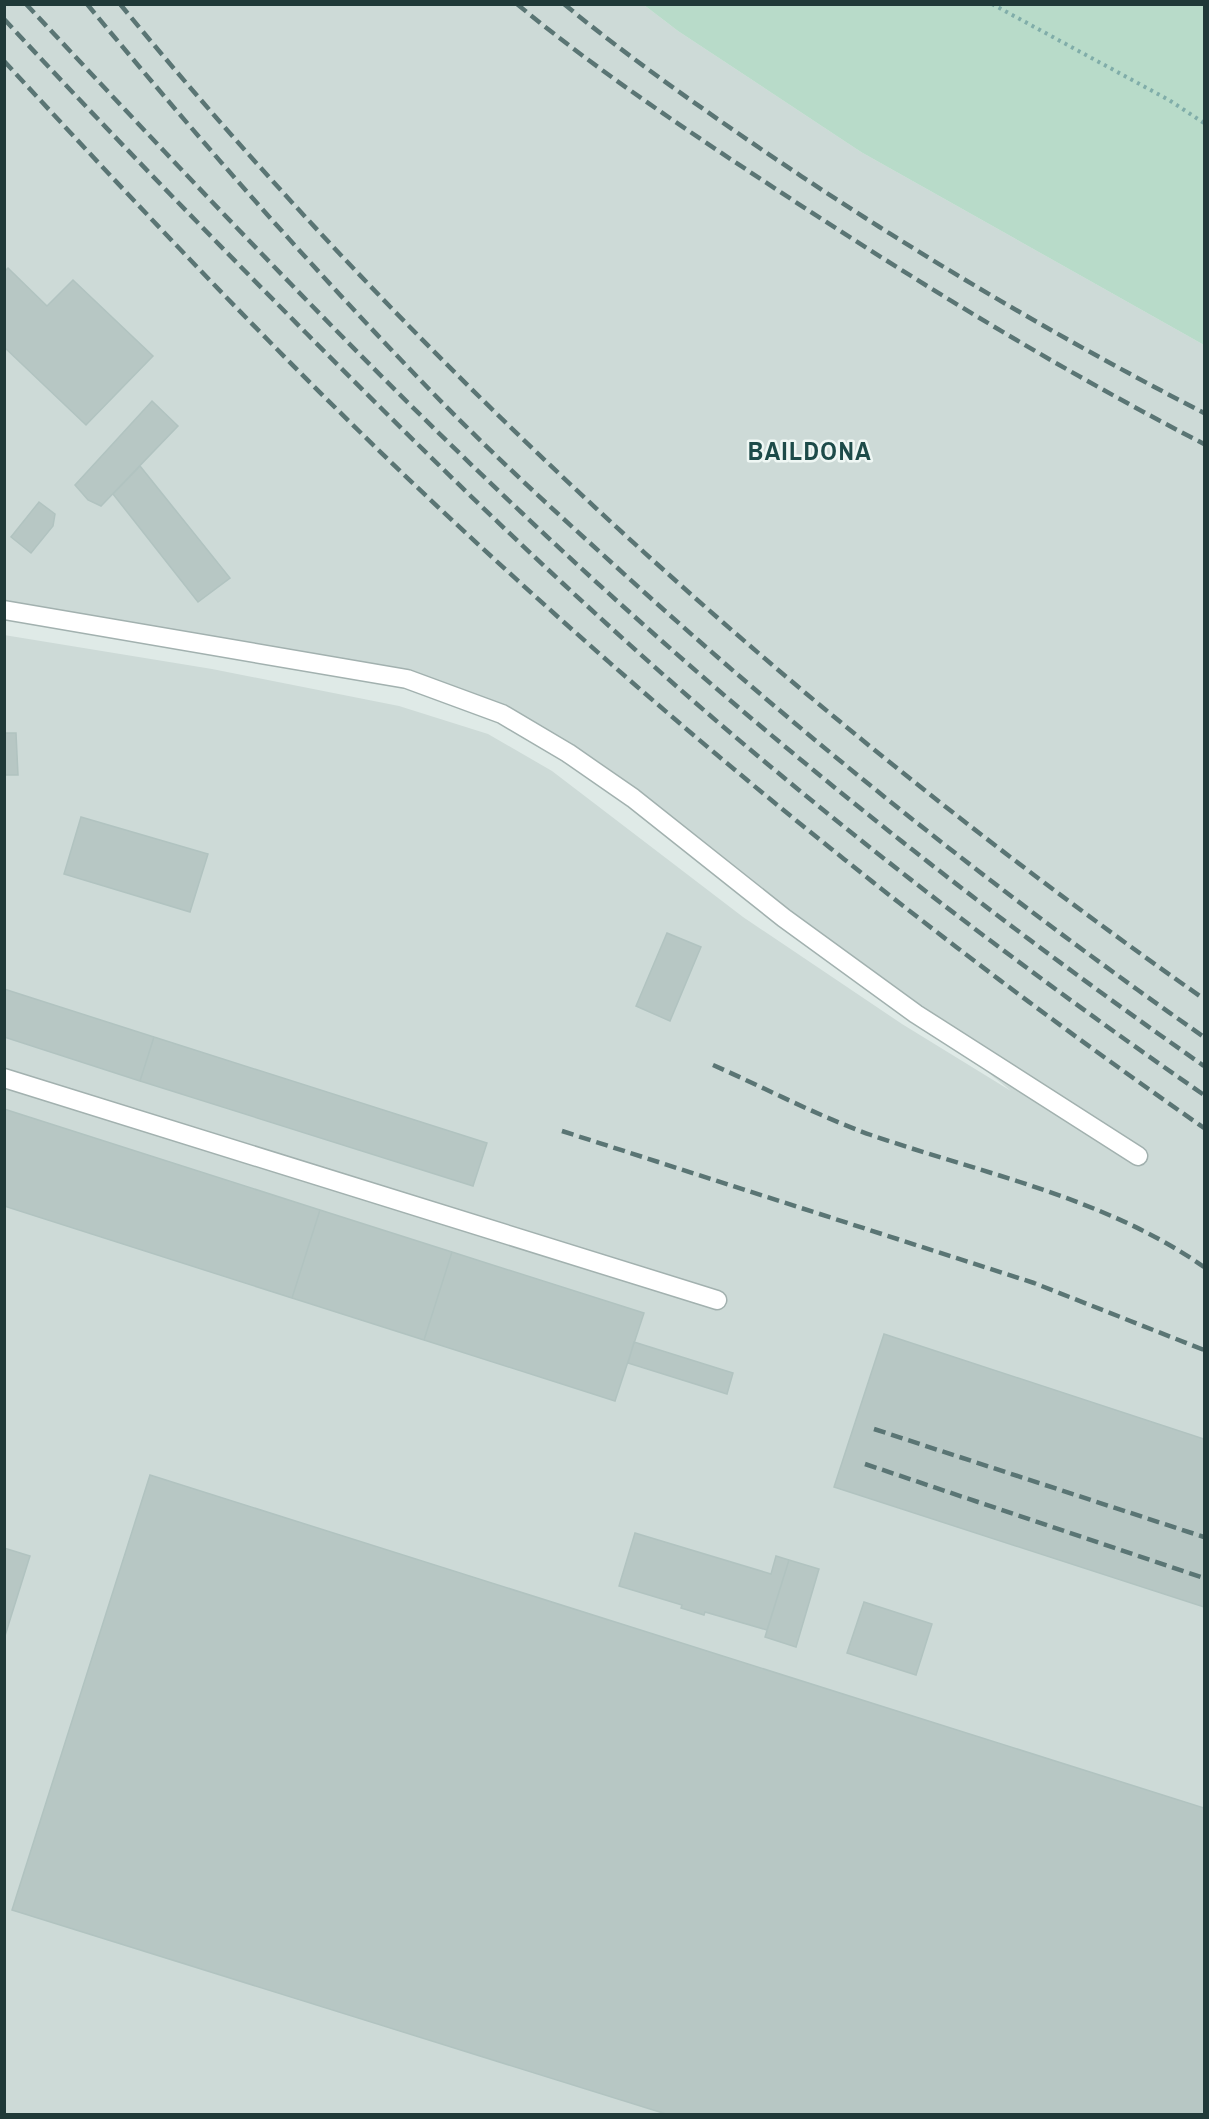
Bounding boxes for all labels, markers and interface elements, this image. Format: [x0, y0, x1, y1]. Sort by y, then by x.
district label: BAILDONA [748, 433, 872, 468]

